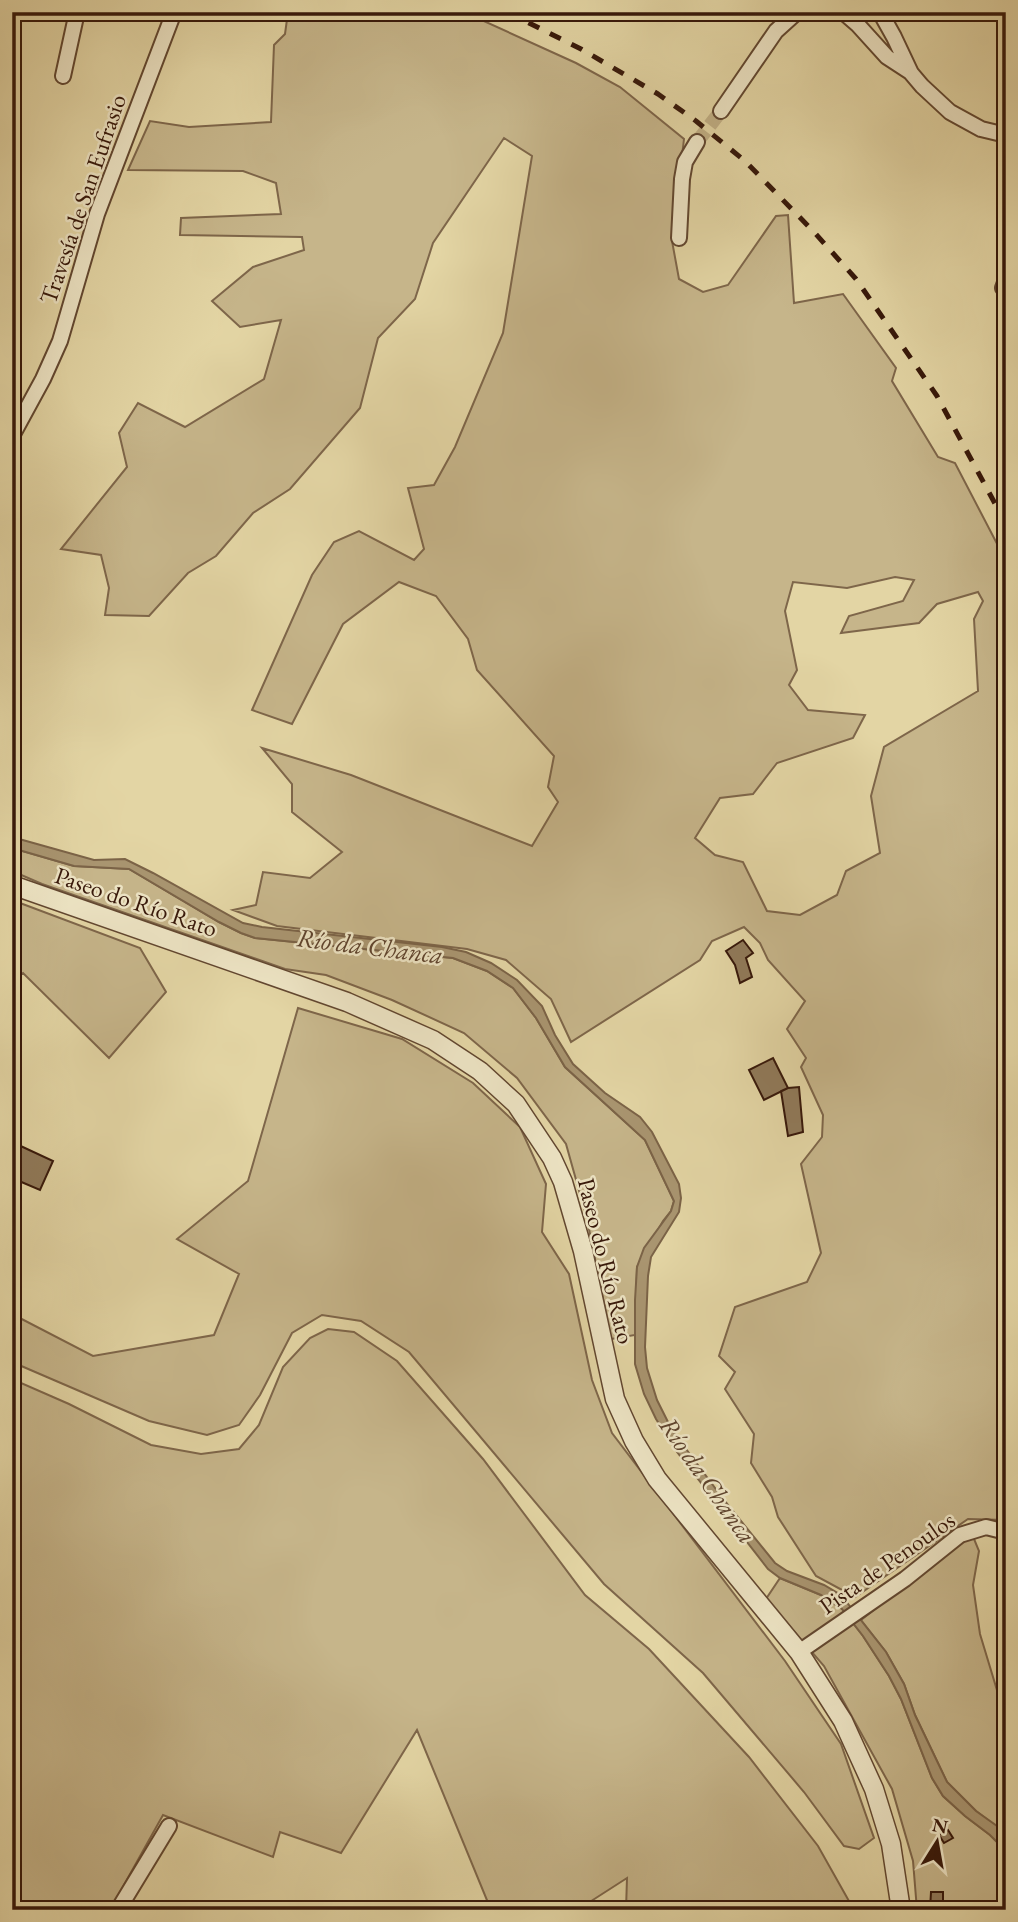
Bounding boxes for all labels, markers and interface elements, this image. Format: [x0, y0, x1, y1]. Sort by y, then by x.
street label: Travesía de San Eufrasio [32, 90, 133, 308]
street label: Paseo do Río Rato [51, 859, 222, 944]
water label: Río da Chanca [295, 920, 445, 972]
street label: Paseo do Río Rato [571, 1175, 642, 1347]
water label: Río da Chanca [652, 1410, 764, 1550]
street label: Pista de Penoulos [813, 1504, 961, 1621]
north arrow [902, 1806, 972, 1876]
text: N [930, 1812, 951, 1840]

